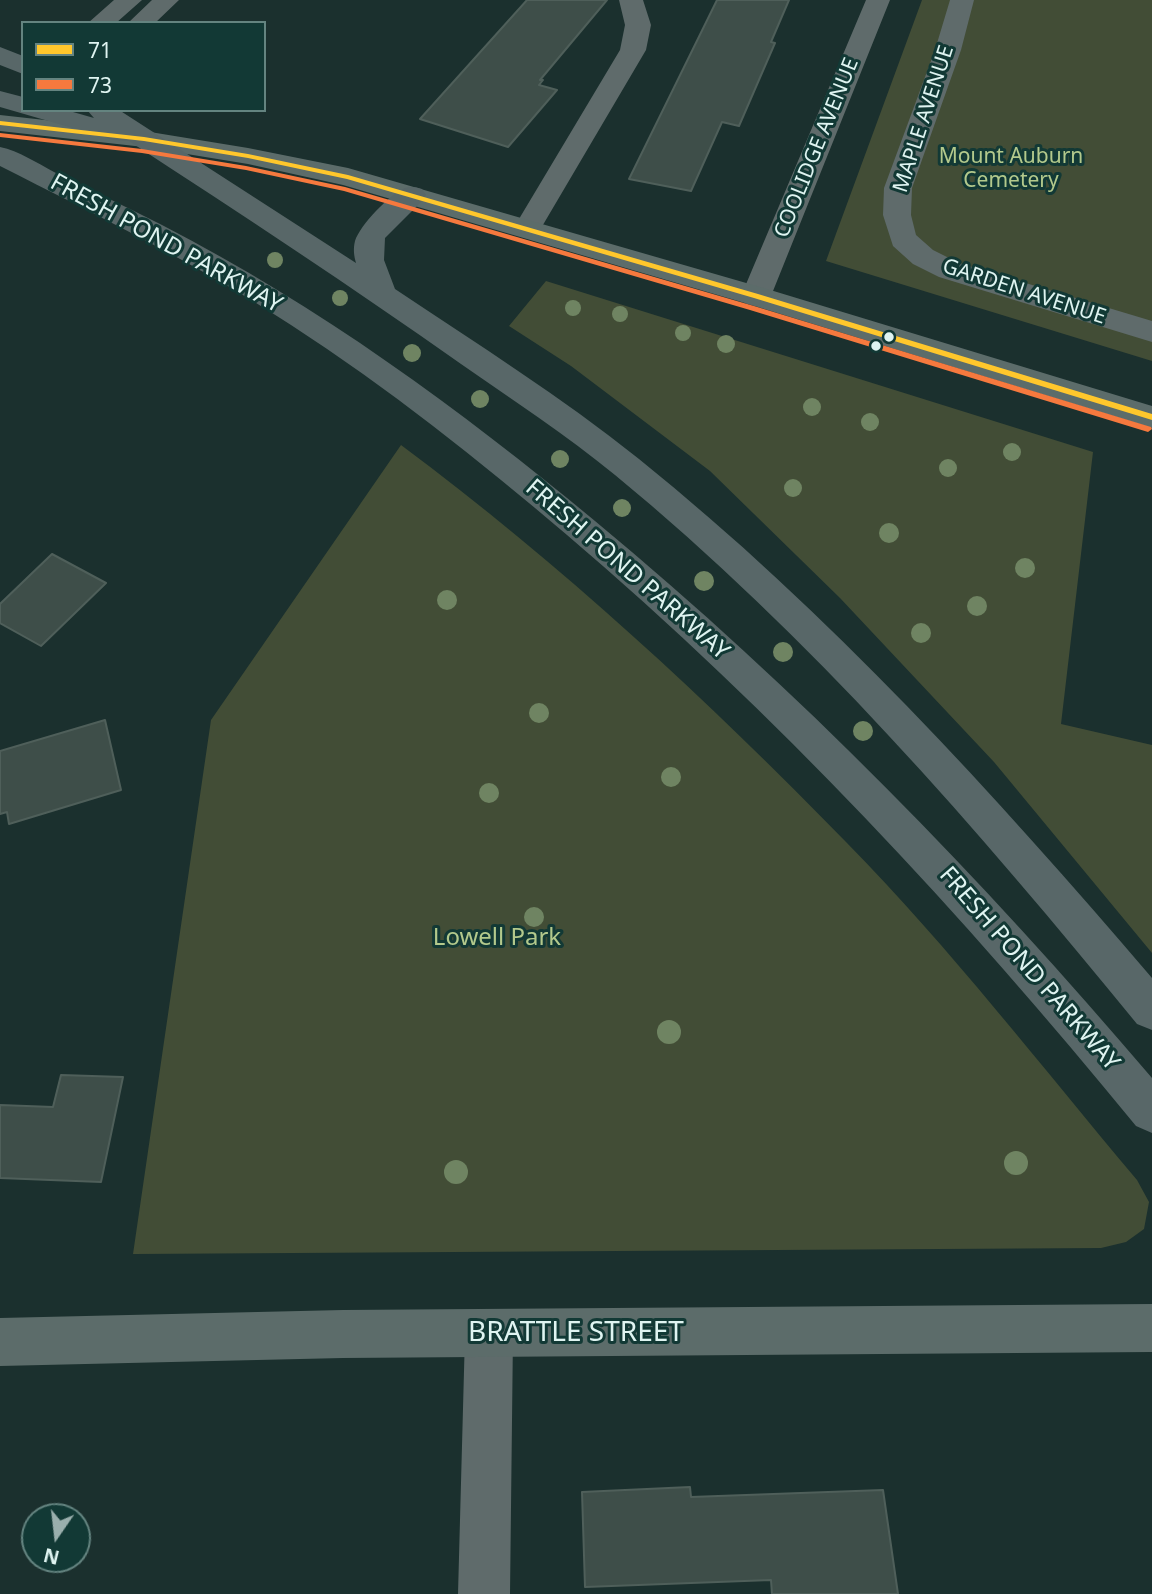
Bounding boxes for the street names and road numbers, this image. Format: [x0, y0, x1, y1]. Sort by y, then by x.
street label: MAPLE AVENUE [888, 42, 960, 196]
street label: COOLIDGE AVENUE [769, 55, 865, 241]
street label: FRESH POND PARKWAY [45, 168, 287, 320]
street label: GARDEN AVENUE [939, 254, 1109, 330]
street label: FRESH POND PARKWAY [519, 474, 735, 666]
street label: FRESH POND PARKWAY [933, 861, 1125, 1077]
street label: BRATTLE STREET [468, 1316, 684, 1350]

